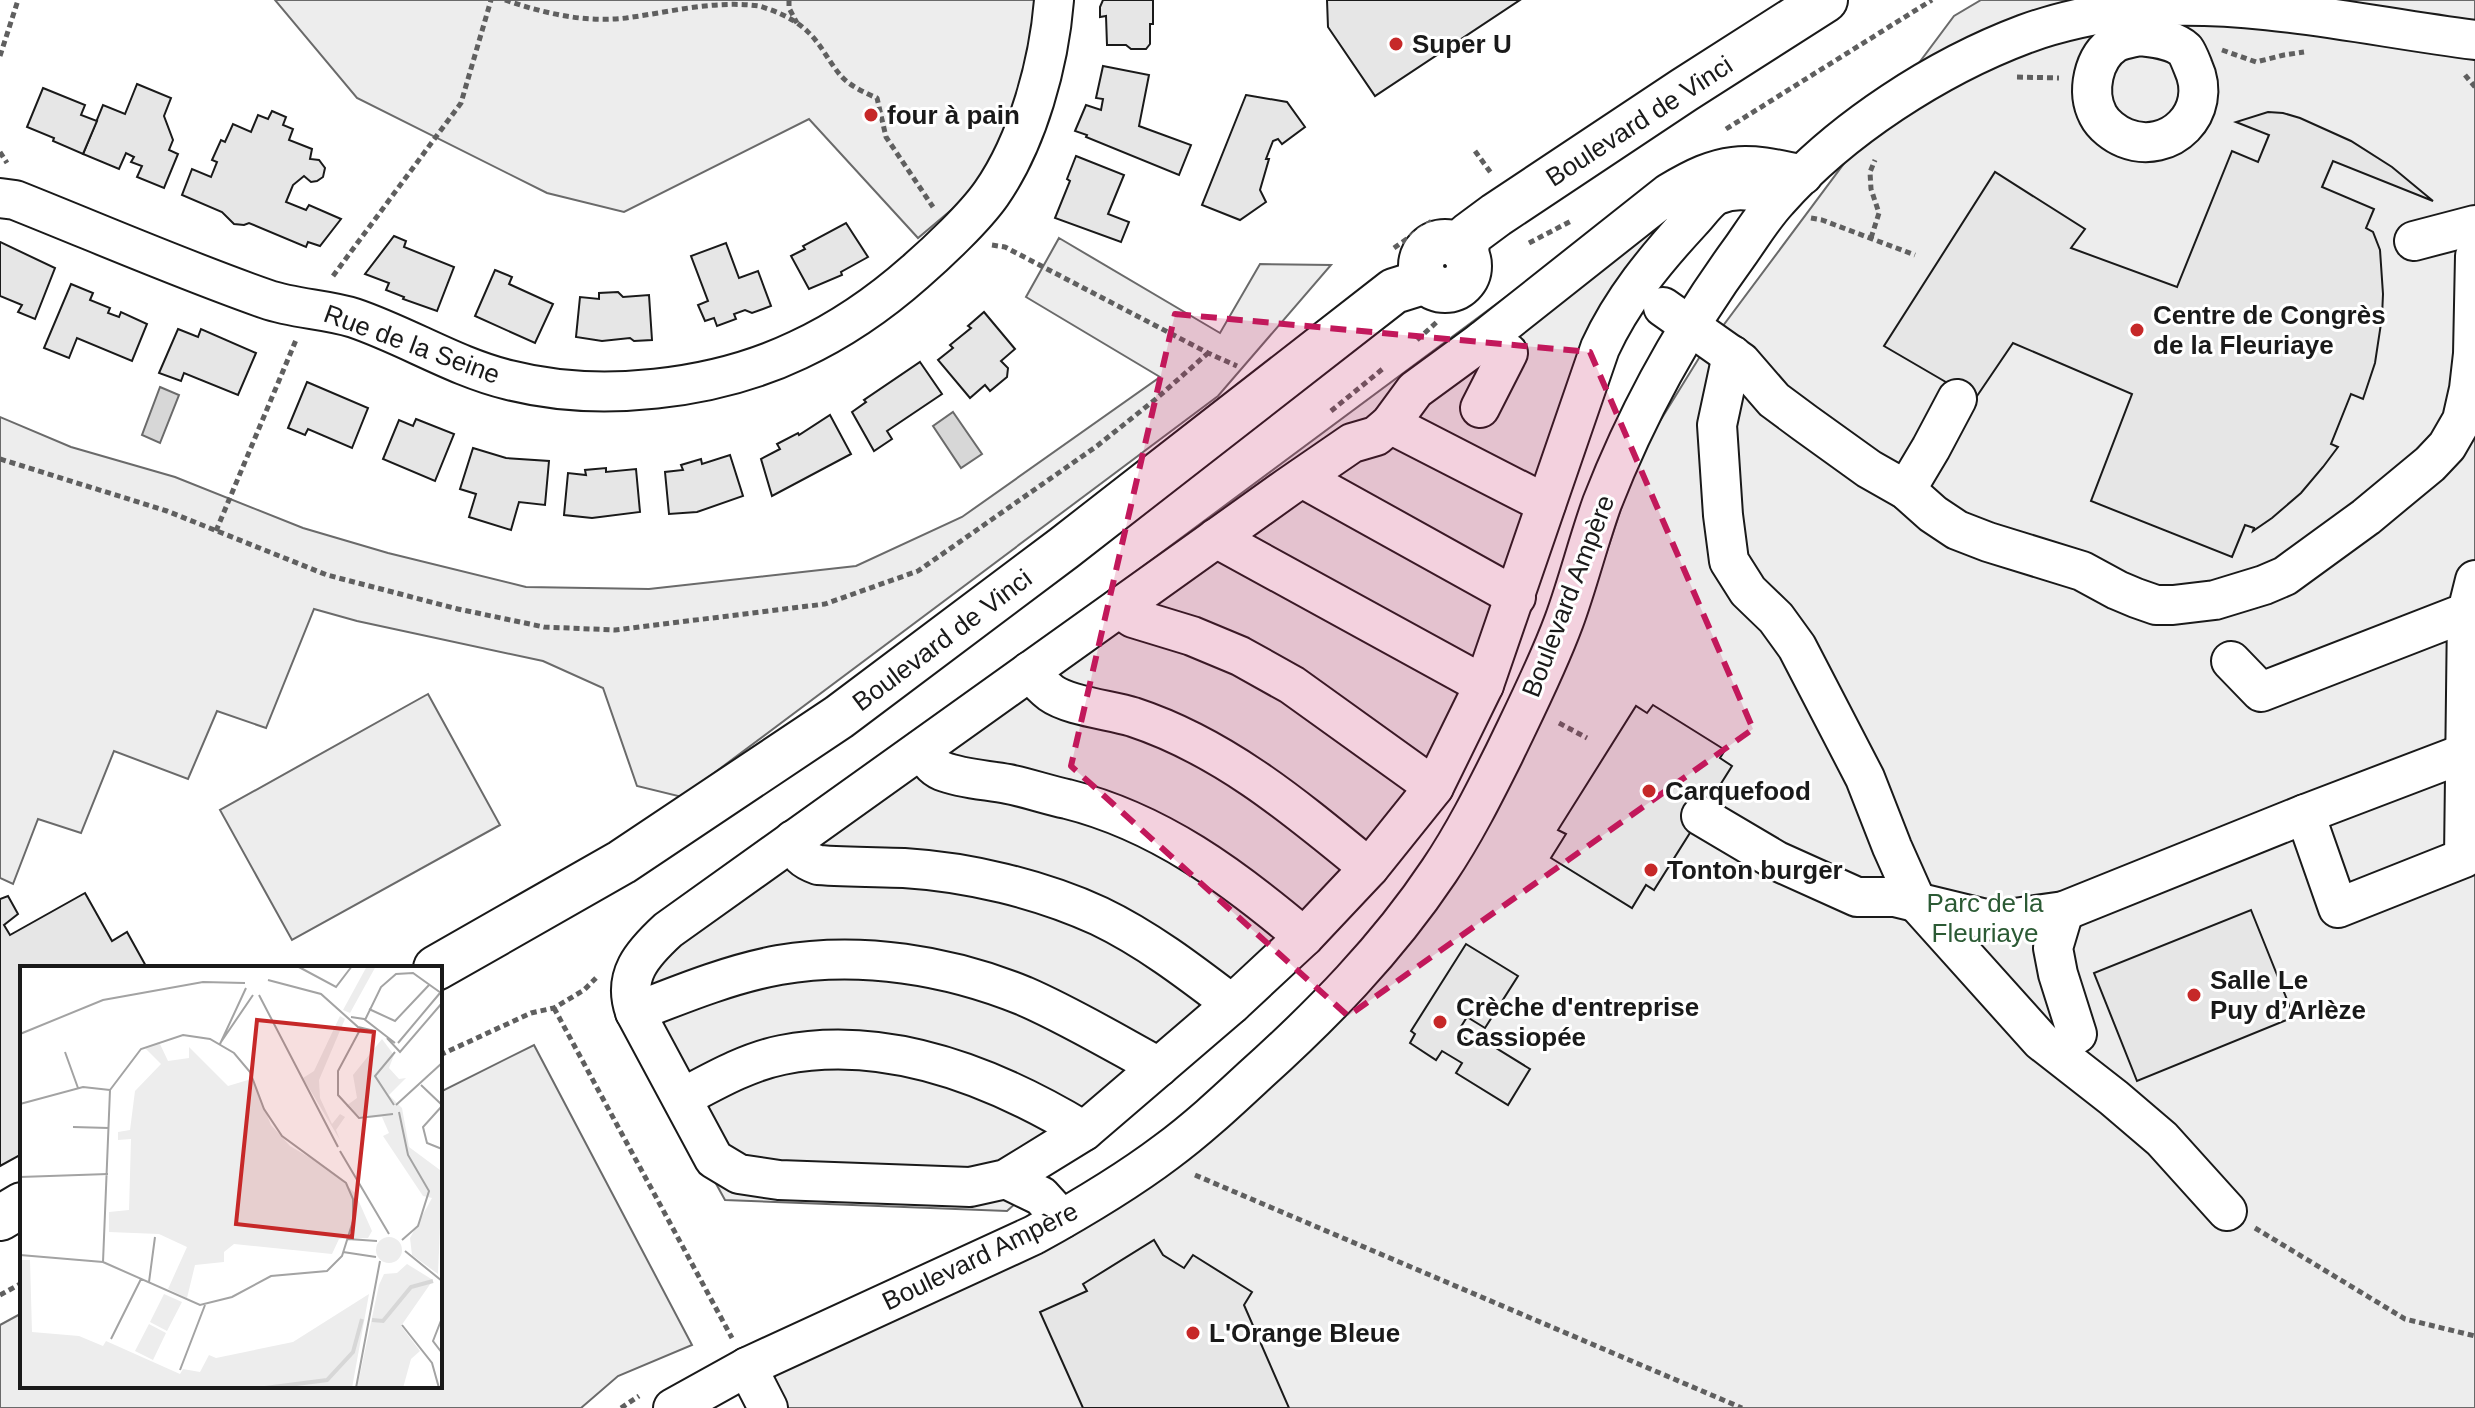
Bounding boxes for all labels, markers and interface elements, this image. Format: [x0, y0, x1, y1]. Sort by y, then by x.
place label: Super U [1412, 29, 1512, 59]
marker: Super U [1387, 35, 1405, 53]
street label: Boulevard de Vinci [1540, 50, 1738, 192]
place label: four à pain [887, 100, 1020, 130]
marker: four à pain [862, 106, 880, 124]
street label: Rue de la Seine [320, 298, 504, 390]
place label: Centre de Congrès de la Fleuriaye [2153, 300, 2386, 360]
marker: Centre de Congrès de la Fleuriaye [2128, 321, 2146, 339]
street label: Boulevard Ampère [1516, 491, 1620, 701]
street label: Boulevard de Vinci [847, 563, 1037, 717]
place label: Carquefood [1665, 776, 1811, 806]
marker: Carquefood [1640, 782, 1658, 800]
place label: Tonton burger [1667, 855, 1843, 885]
marker: Tonton burger [1642, 861, 1660, 879]
park label: Parc de la Fleuriaye [1926, 888, 2044, 948]
place label: Salle Le Puy d’Arlèze [2210, 965, 2366, 1025]
inset map [20, 966, 442, 1388]
marker: Salle Le Puy d’Arlèze [2185, 986, 2203, 1004]
place label: Crèche d'entreprise Cassiopée [1456, 992, 1699, 1052]
marker: Crèche d'entreprise Cassiopée [1431, 1013, 1449, 1031]
street label: Boulevard Ampère [877, 1196, 1083, 1316]
place label: L'Orange Bleue [1209, 1318, 1400, 1348]
marker: L'Orange Bleue [1184, 1324, 1202, 1342]

